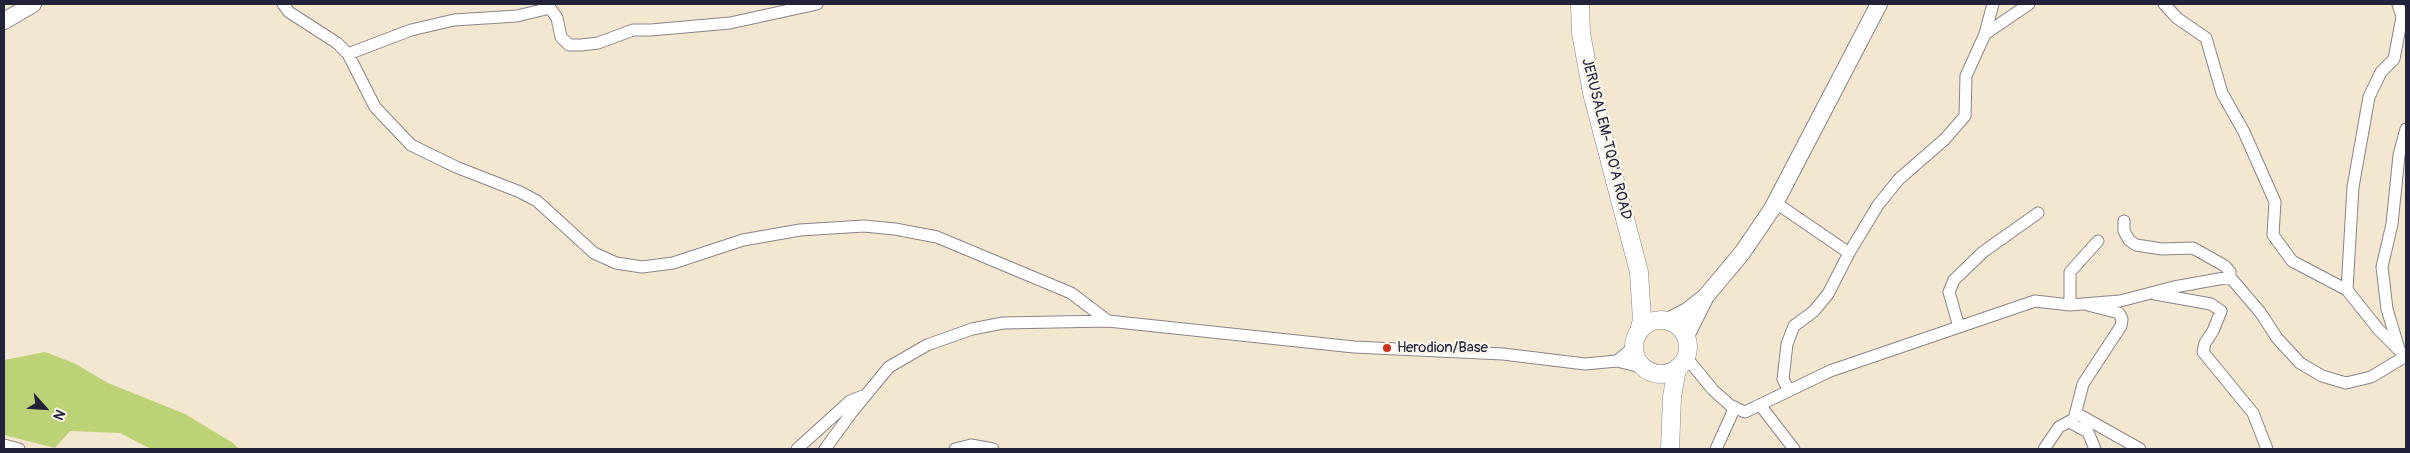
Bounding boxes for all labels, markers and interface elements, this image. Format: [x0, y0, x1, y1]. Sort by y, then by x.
street label: JERUSALEM-TQO'A ROAD [1577, 56, 1635, 222]
place label: Herodion/Base [1397, 339, 1488, 357]
marker: Herodion/Base [1381, 342, 1393, 354]
north arrow [20, 383, 70, 433]
text: N [49, 407, 69, 423]

